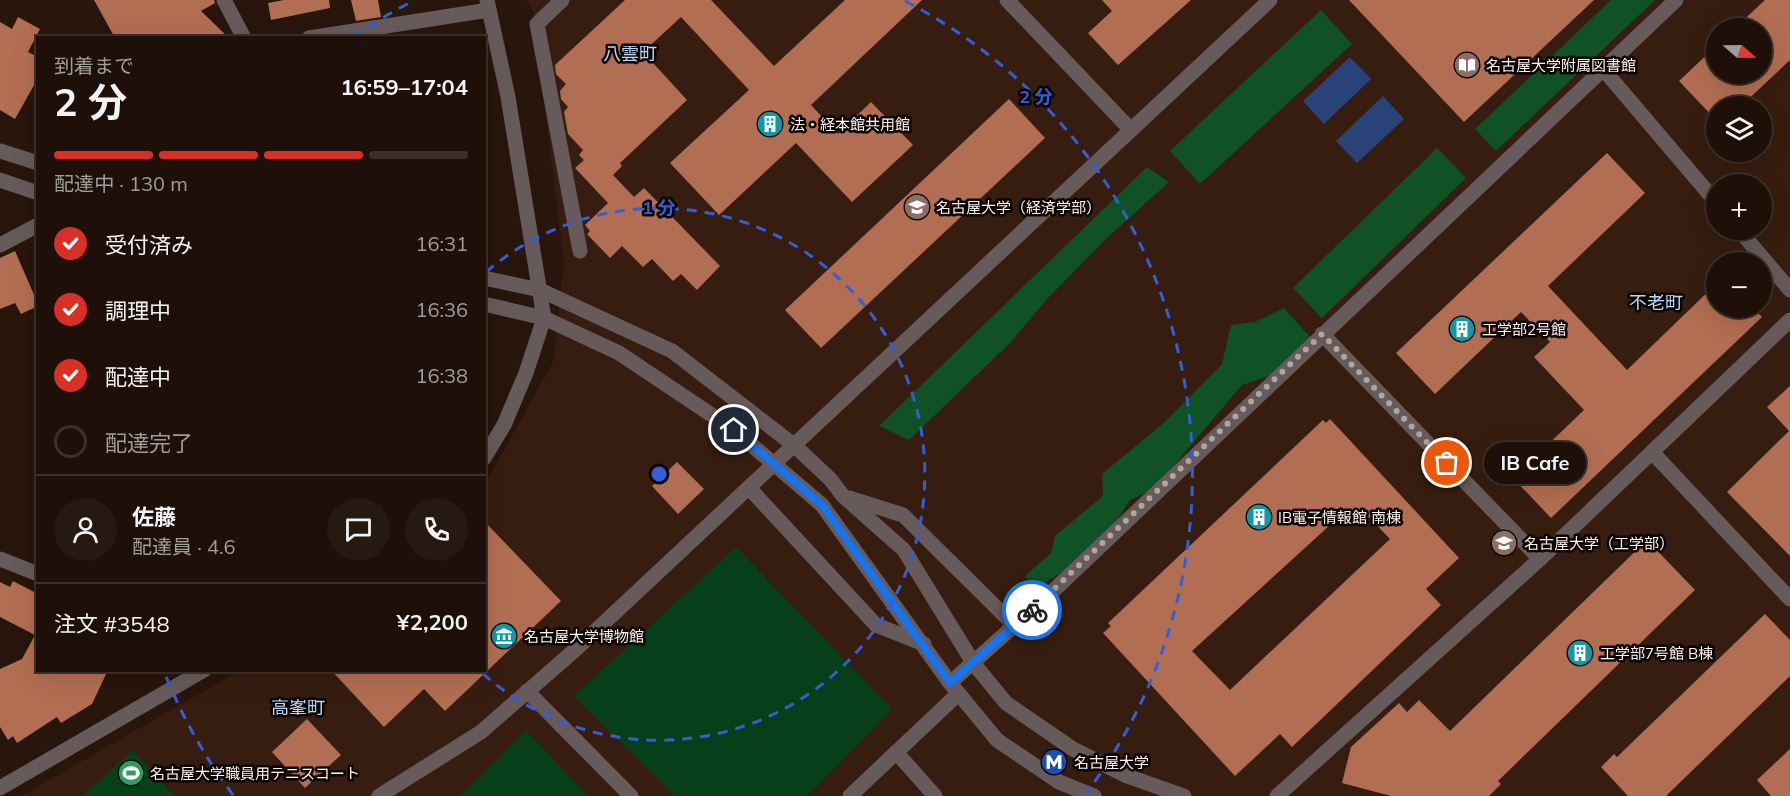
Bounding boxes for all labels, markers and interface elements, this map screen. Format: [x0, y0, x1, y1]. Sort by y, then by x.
north arrow [1706, 18, 1772, 84]
map controls [1706, 18, 1772, 318]
district label: 八雲町 [603, 42, 657, 65]
library icon: 名古屋大学附属図書館 [1452, 50, 1482, 80]
text: 到着まで [54, 53, 134, 78]
place label: 名古屋大学附属図書館 [1486, 56, 1636, 75]
text: 16:59–17:04 [340, 73, 468, 101]
text: 2 分 [54, 77, 127, 126]
text: 2 分 [1019, 85, 1053, 108]
button: layers [1706, 96, 1772, 162]
building icon: 法・経本館共用館 [755, 109, 785, 139]
place label: 法・経本館共用館 [790, 115, 910, 134]
text: 配達中 · 130 m [54, 171, 188, 196]
button: + [1706, 174, 1772, 240]
school or university icon: 名古屋大学（経済学部） [902, 192, 932, 222]
text: 1 分 [642, 196, 676, 219]
place label: 名古屋大学（経済学部） [936, 198, 1101, 217]
icon: check [54, 227, 87, 260]
text: 受付済み [105, 231, 193, 259]
text: 16:31 [415, 231, 468, 256]
button: − [1706, 252, 1772, 318]
district label: 不老町 [1629, 291, 1683, 314]
icon: check [54, 293, 87, 326]
text: 調理中 [105, 297, 171, 325]
text: 16:36 [415, 297, 468, 322]
building icon: 工学部2号館 [1447, 314, 1477, 344]
place label: 工学部2号館 [1482, 320, 1566, 339]
icon: check [54, 359, 87, 392]
text: 配達中 [105, 363, 171, 391]
text: 16:38 [415, 363, 468, 388]
pin [708, 404, 759, 455]
icon: home [717, 413, 750, 446]
text: 配達完了 [105, 429, 193, 457]
pin [1421, 437, 1472, 488]
callout: IB Cafe [1483, 442, 1585, 484]
icon: bag [1430, 446, 1463, 479]
text: IB Cafe [1501, 450, 1569, 475]
centre of rings [649, 464, 669, 484]
button: person [54, 498, 117, 561]
button: chat [327, 498, 390, 561]
button: phone [405, 498, 468, 561]
building icon: IB電子情報館 南棟 [1244, 502, 1274, 532]
text: 佐藤 [132, 503, 176, 531]
place label: IB電子情報館 南棟 [1278, 508, 1401, 527]
school or university icon: 名古屋大学（工学部） [1489, 528, 1519, 558]
text: 配達員 · 4.6 [132, 534, 236, 559]
place label: 名古屋大学（工学部） [1524, 534, 1674, 553]
courier [1002, 580, 1062, 640]
icon: bike [1016, 594, 1049, 627]
text: ¥2,200 [397, 608, 468, 636]
text: 注文 #3548 [54, 610, 170, 638]
museum icon: 名古屋大学博物館 [489, 621, 519, 651]
place label: 名古屋大学博物館 [524, 627, 644, 646]
building icon: 工学部7号館 B棟 [1565, 638, 1595, 668]
place label: 工学部7号館 B棟 [1600, 644, 1713, 663]
district label: 高峯町 [271, 696, 325, 719]
metro station icon: 名古屋大学 [1039, 747, 1069, 777]
place label: 名古屋大学 [1074, 753, 1149, 772]
sports icon: 名古屋大学職員用テニスコート [116, 758, 146, 788]
place label: 名古屋大学職員用テニスコート [150, 764, 360, 783]

